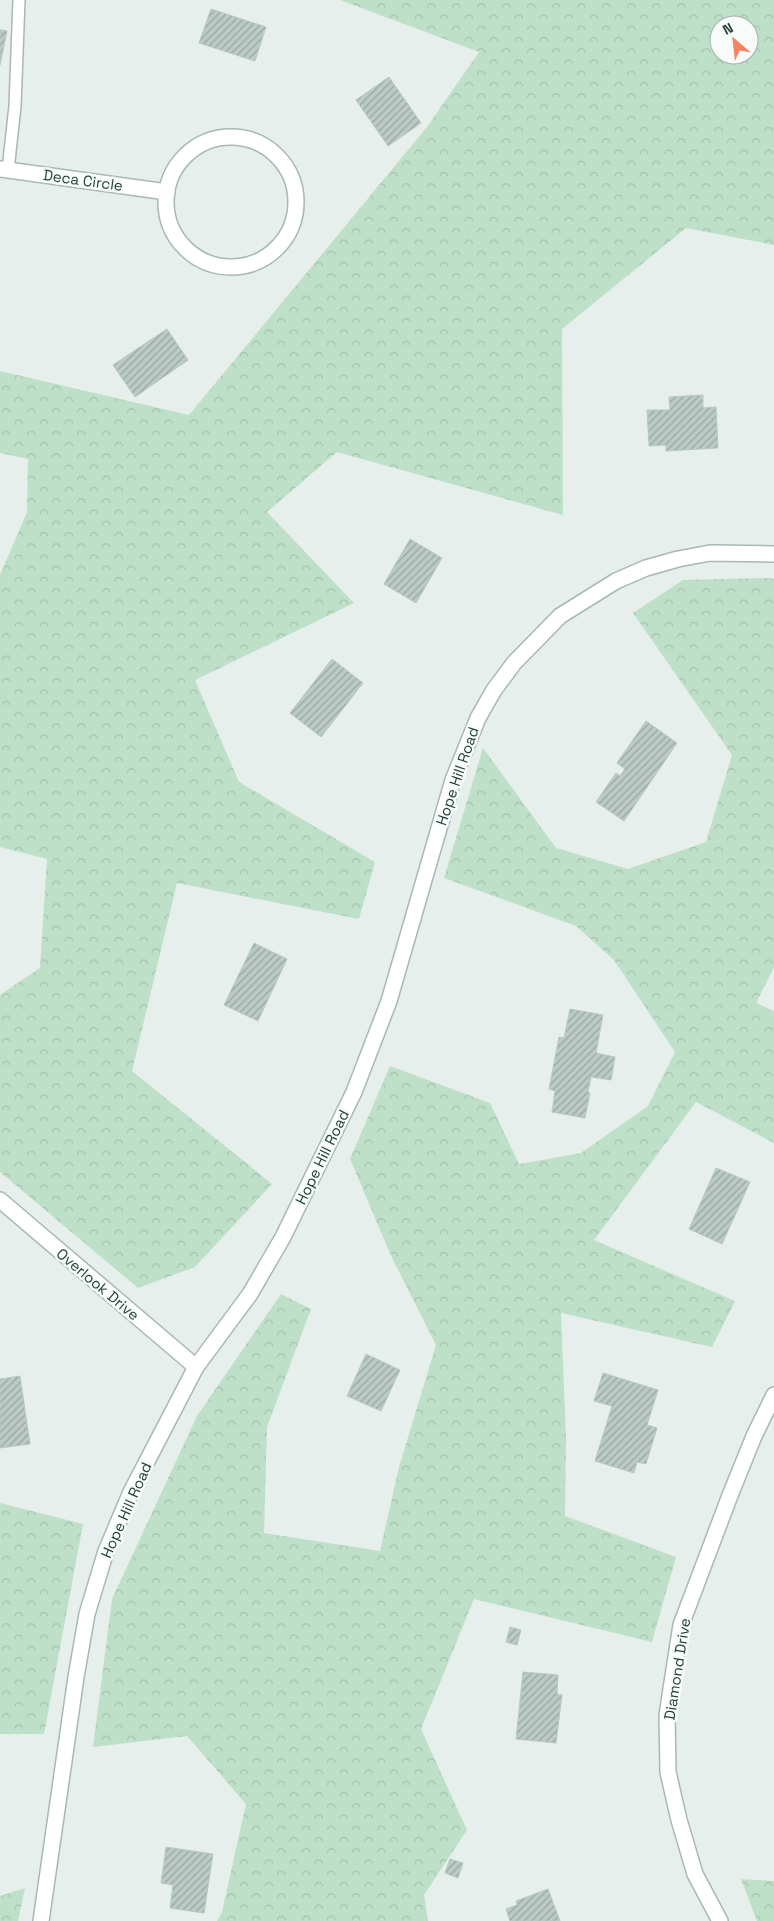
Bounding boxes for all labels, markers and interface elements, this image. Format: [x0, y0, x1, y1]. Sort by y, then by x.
north arrow [709, 15, 759, 65]
text: N [720, 18, 736, 39]
street label: Deca Circle [42, 165, 124, 195]
street label: Hope Hill Road [431, 724, 483, 828]
street label: Hope Hill Road [291, 1107, 353, 1207]
street label: Overlook Drive [53, 1244, 143, 1324]
street label: Hope Hill Road [96, 1459, 156, 1561]
street label: Diamond Drive [660, 1617, 694, 1721]

